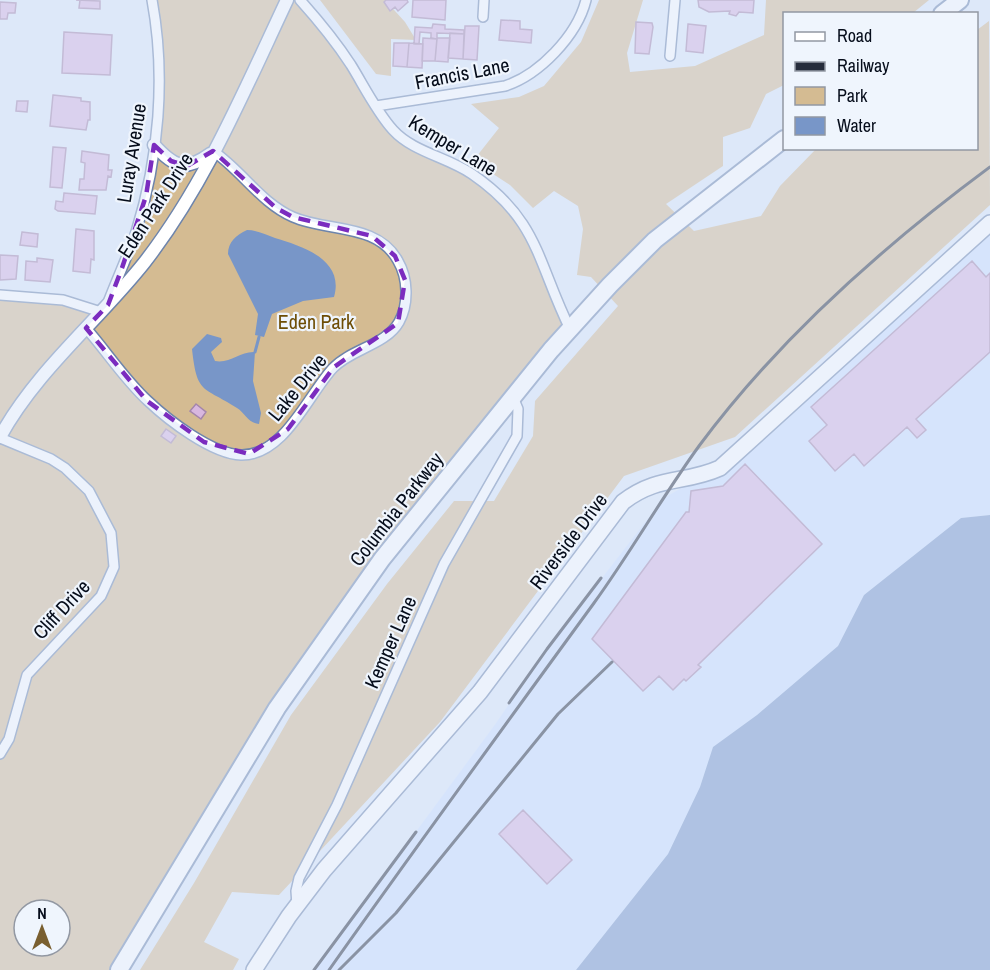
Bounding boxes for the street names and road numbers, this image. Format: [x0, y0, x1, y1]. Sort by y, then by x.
street label: Francis Lane [412, 51, 512, 95]
street label: Luray Avenue [110, 101, 152, 205]
street label: Kemper Lane [404, 108, 502, 182]
street label: Eden Park Drive [111, 147, 199, 263]
street label: Lake Drive [262, 348, 332, 426]
street label: Columbia Parkway [343, 446, 449, 572]
street label: Riverside Drive [523, 487, 613, 595]
street label: Cliff Drive [26, 573, 96, 645]
street label: Kemper Lane [358, 592, 422, 692]

